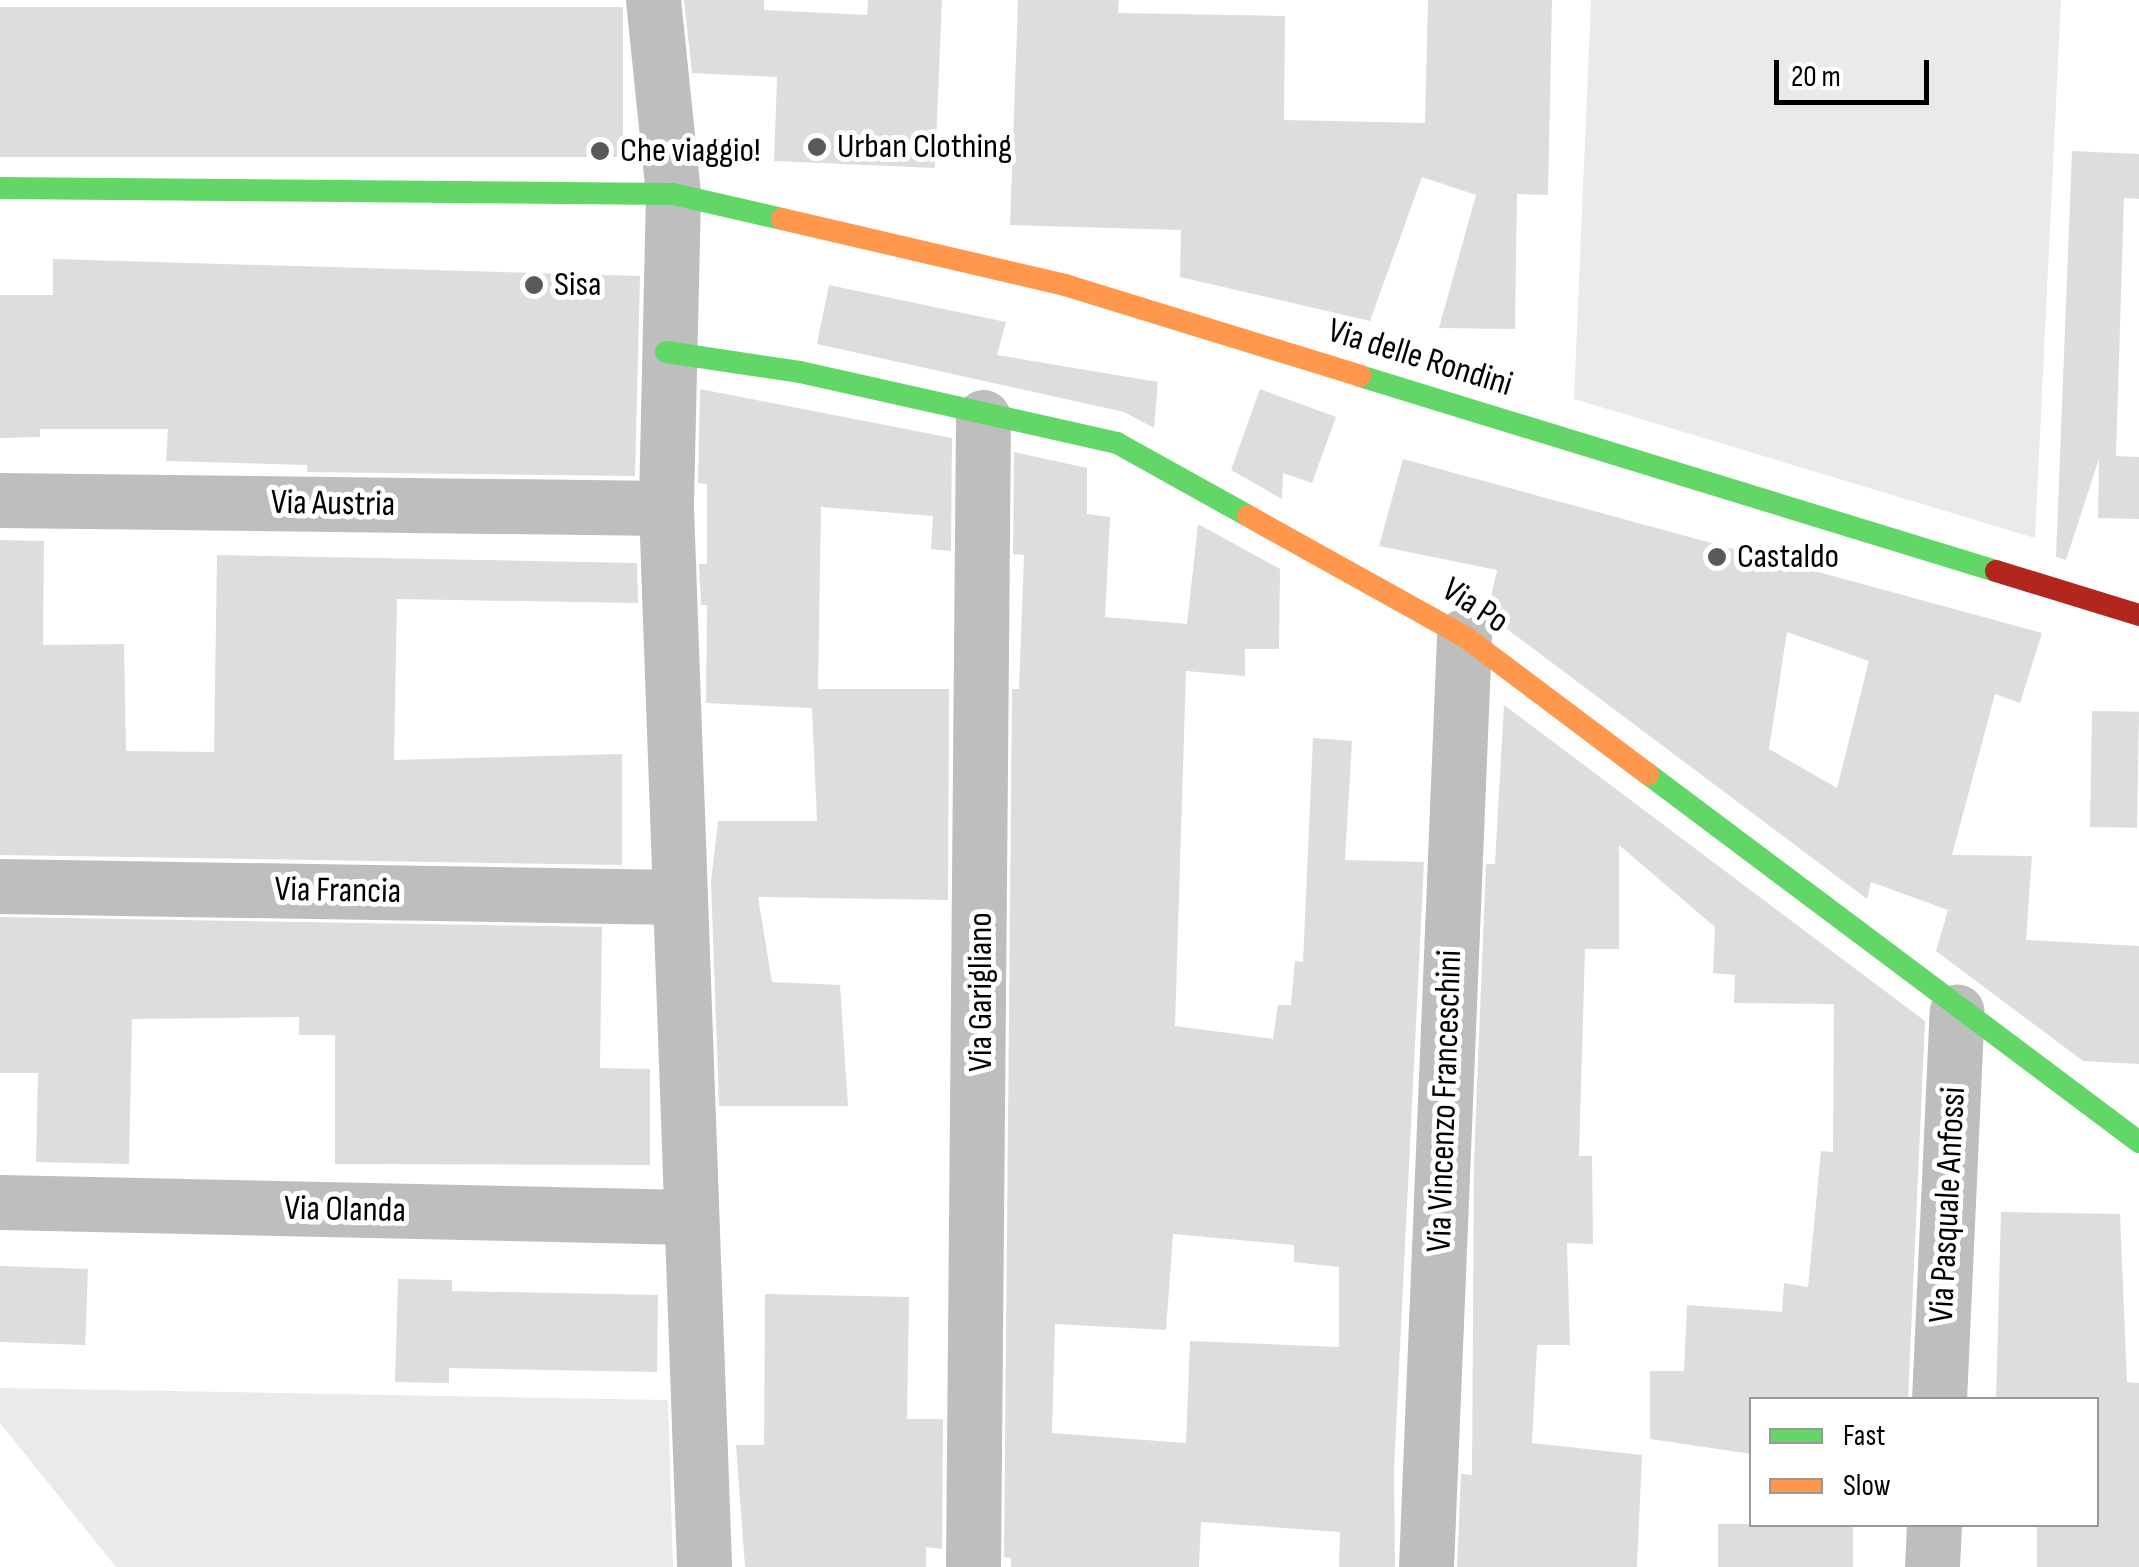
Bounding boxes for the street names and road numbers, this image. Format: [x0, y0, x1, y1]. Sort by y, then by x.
street label: Via delle Rondini [1323, 310, 1517, 406]
street label: Via Austria [271, 482, 395, 526]
street label: Via Po [1434, 569, 1516, 643]
street label: Via Francia [274, 869, 402, 913]
street label: Via Garigliano [960, 912, 1002, 1072]
street label: Via Vincenzo Franceschini [1419, 949, 1471, 1253]
street label: Via Pasquale Anfossi [1921, 1086, 1975, 1324]
street label: Via Olanda [284, 1188, 406, 1232]

